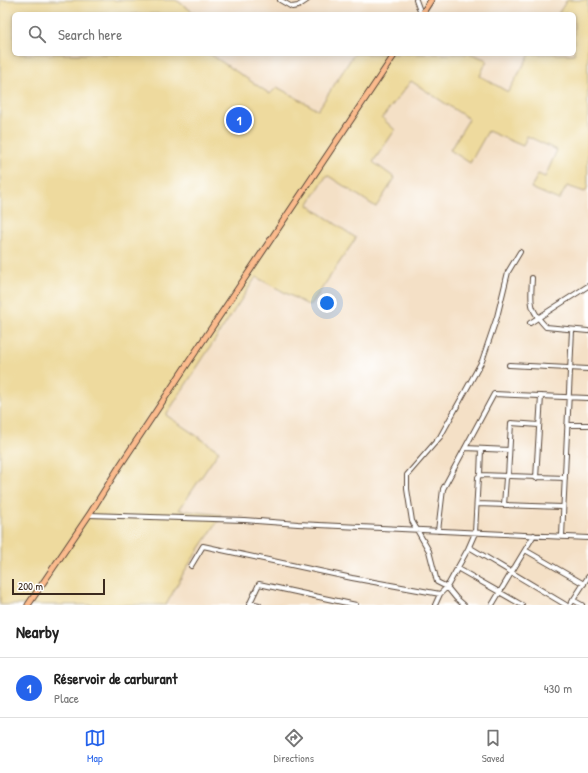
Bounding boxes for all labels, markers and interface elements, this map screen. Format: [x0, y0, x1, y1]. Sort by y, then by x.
search box [12, 12, 576, 56]
icon: search [26, 23, 48, 45]
text: Search here [58, 24, 122, 45]
pin: 1 [226, 105, 252, 135]
your location [317, 293, 337, 313]
scale bar [12, 577, 105, 596]
text: 200 m [18, 579, 43, 593]
text: Nearby [16, 620, 59, 643]
text: Réservoir de carburant [54, 668, 177, 689]
text: 1 [27, 679, 31, 697]
text: 430 m [544, 679, 572, 697]
text: Place [54, 689, 79, 707]
tab: Map [84, 727, 106, 765]
tab: Directions [274, 727, 314, 765]
tab: Saved [482, 727, 504, 765]

